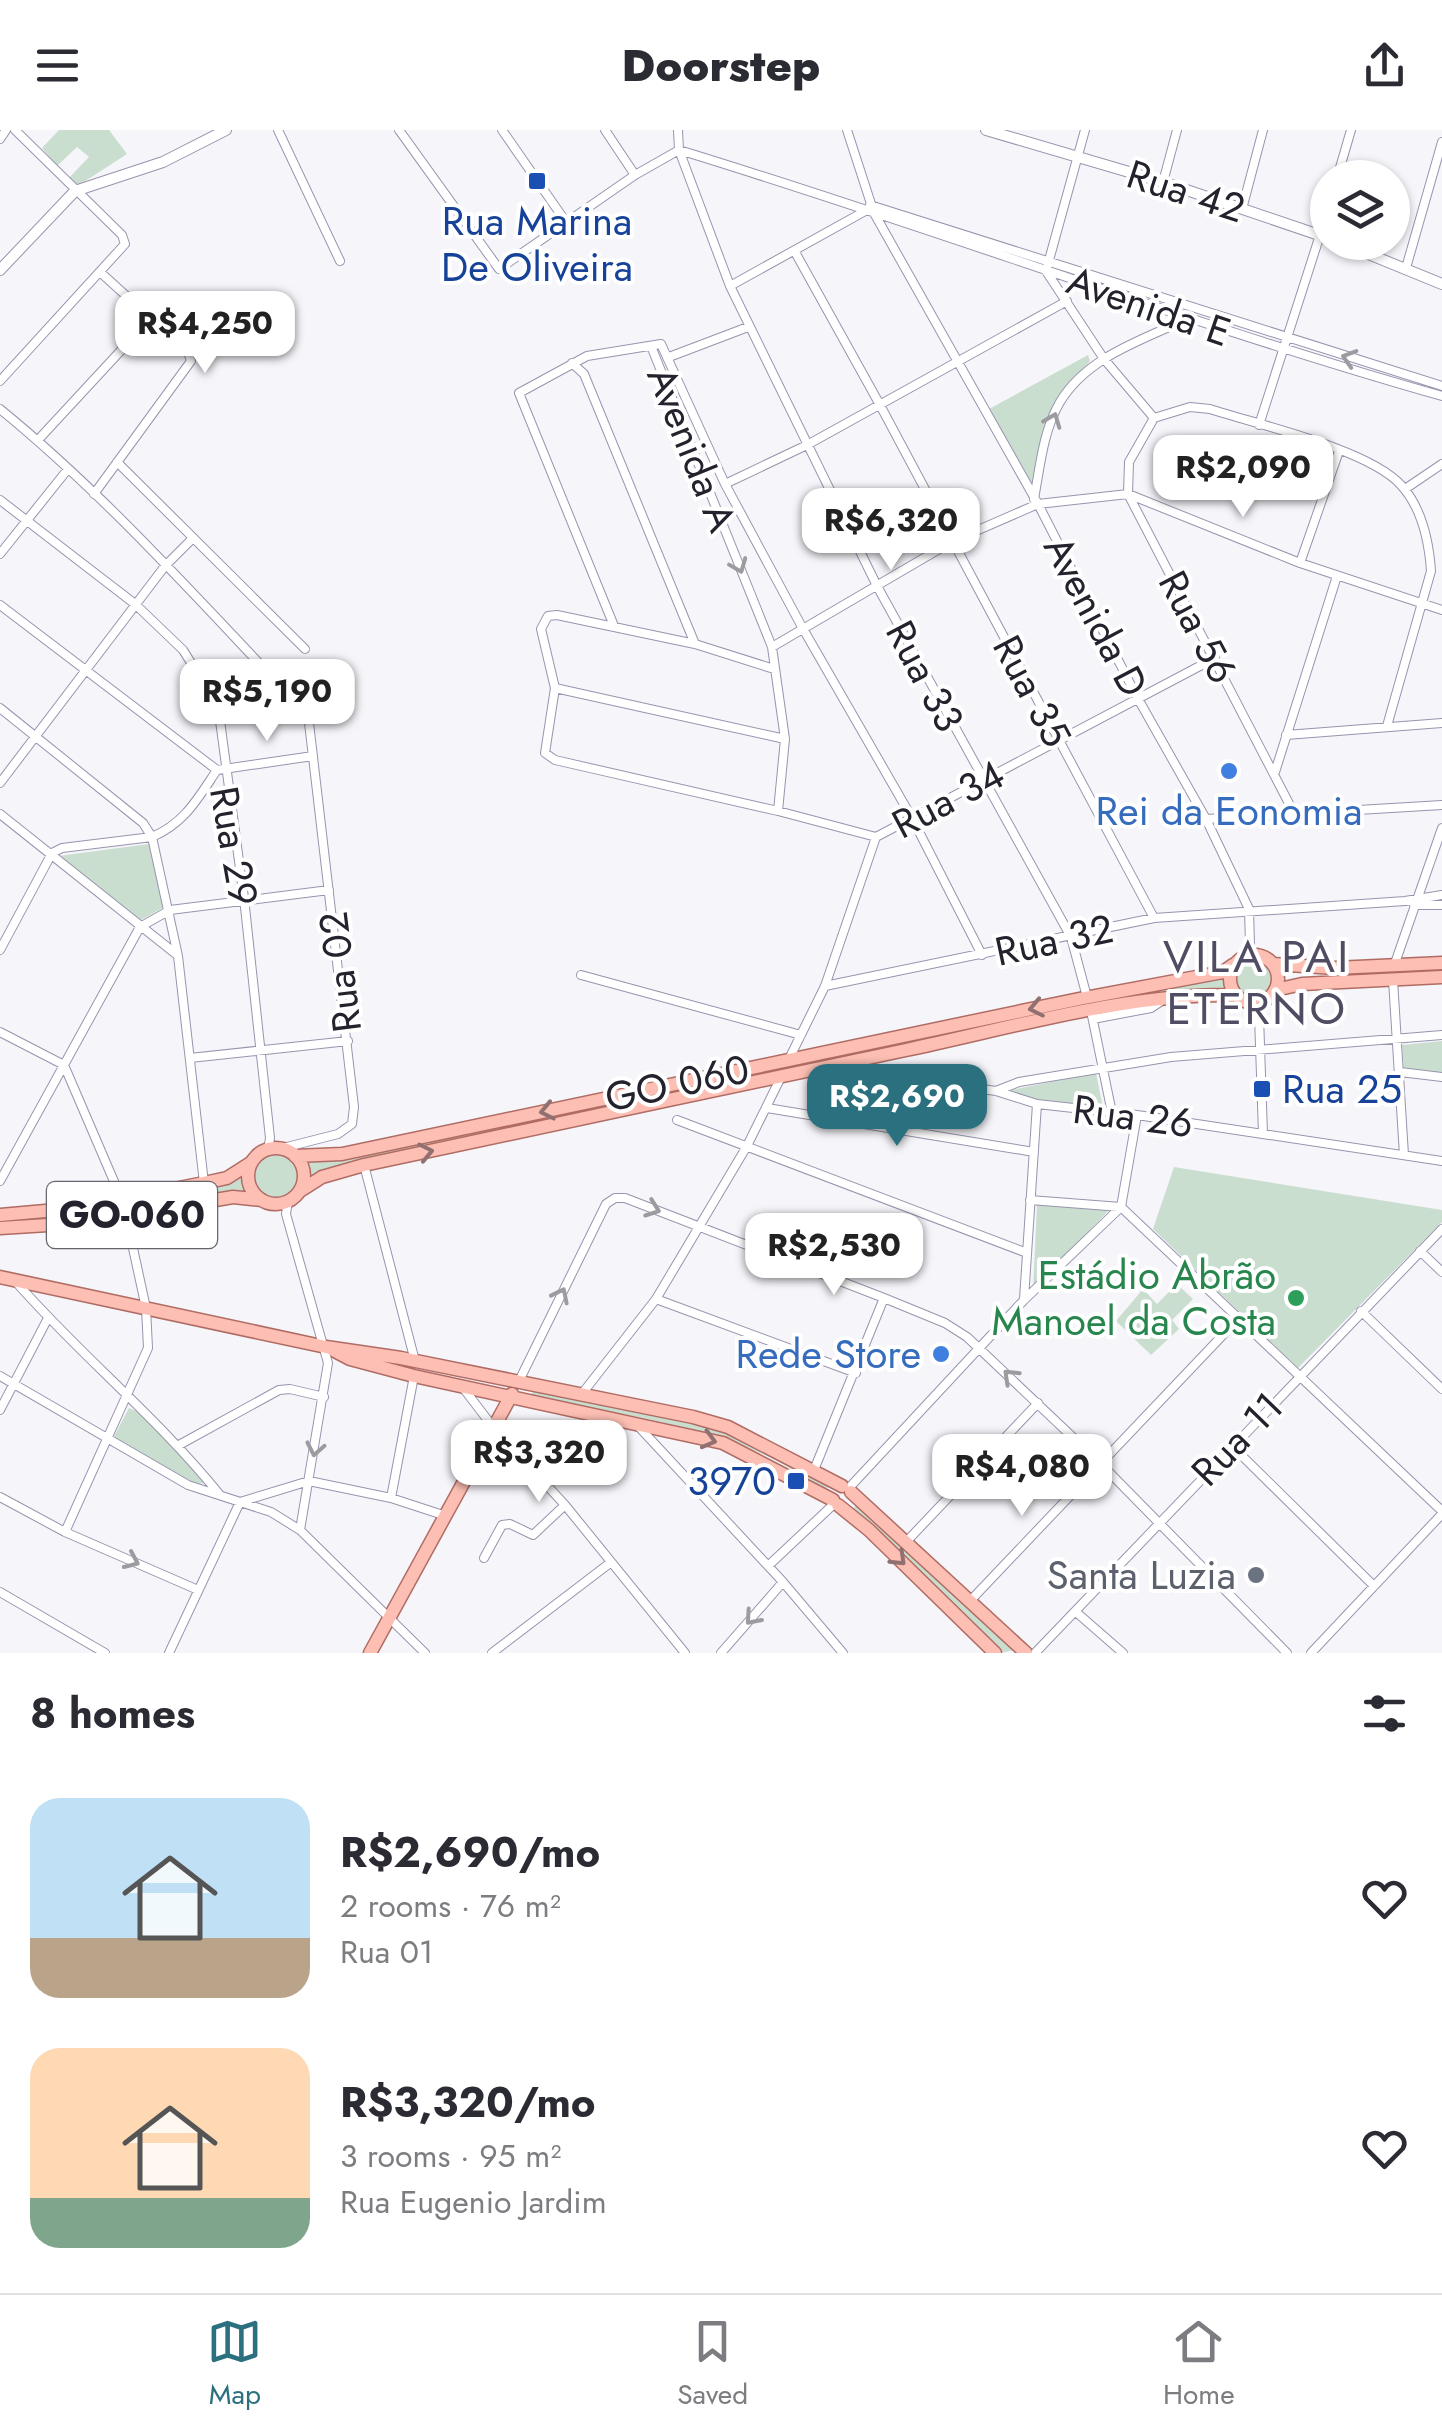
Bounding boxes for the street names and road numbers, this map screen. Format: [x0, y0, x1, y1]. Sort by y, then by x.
street label: Rua 42 [1120, 145, 1252, 237]
street label: Avenida E [1059, 251, 1239, 361]
street label: Avenida A [633, 358, 752, 541]
street label: Avenida D [1029, 525, 1163, 707]
street label: Rua 56 [1144, 560, 1252, 694]
street label: Rua 33 [872, 610, 978, 742]
street label: Rua 35 [978, 625, 1086, 757]
street label: Rua 34 [881, 745, 1015, 853]
street label: Rua 29 [195, 782, 273, 910]
street label: Rua 32 [990, 899, 1118, 981]
street label: Rua 02 [304, 908, 376, 1036]
street label: GO 060 [600, 1039, 754, 1127]
street label: Rua 26 [1070, 1080, 1196, 1152]
road number: GO-060 [47, 1182, 217, 1248]
street label: Rua 11 [1178, 1379, 1296, 1499]

